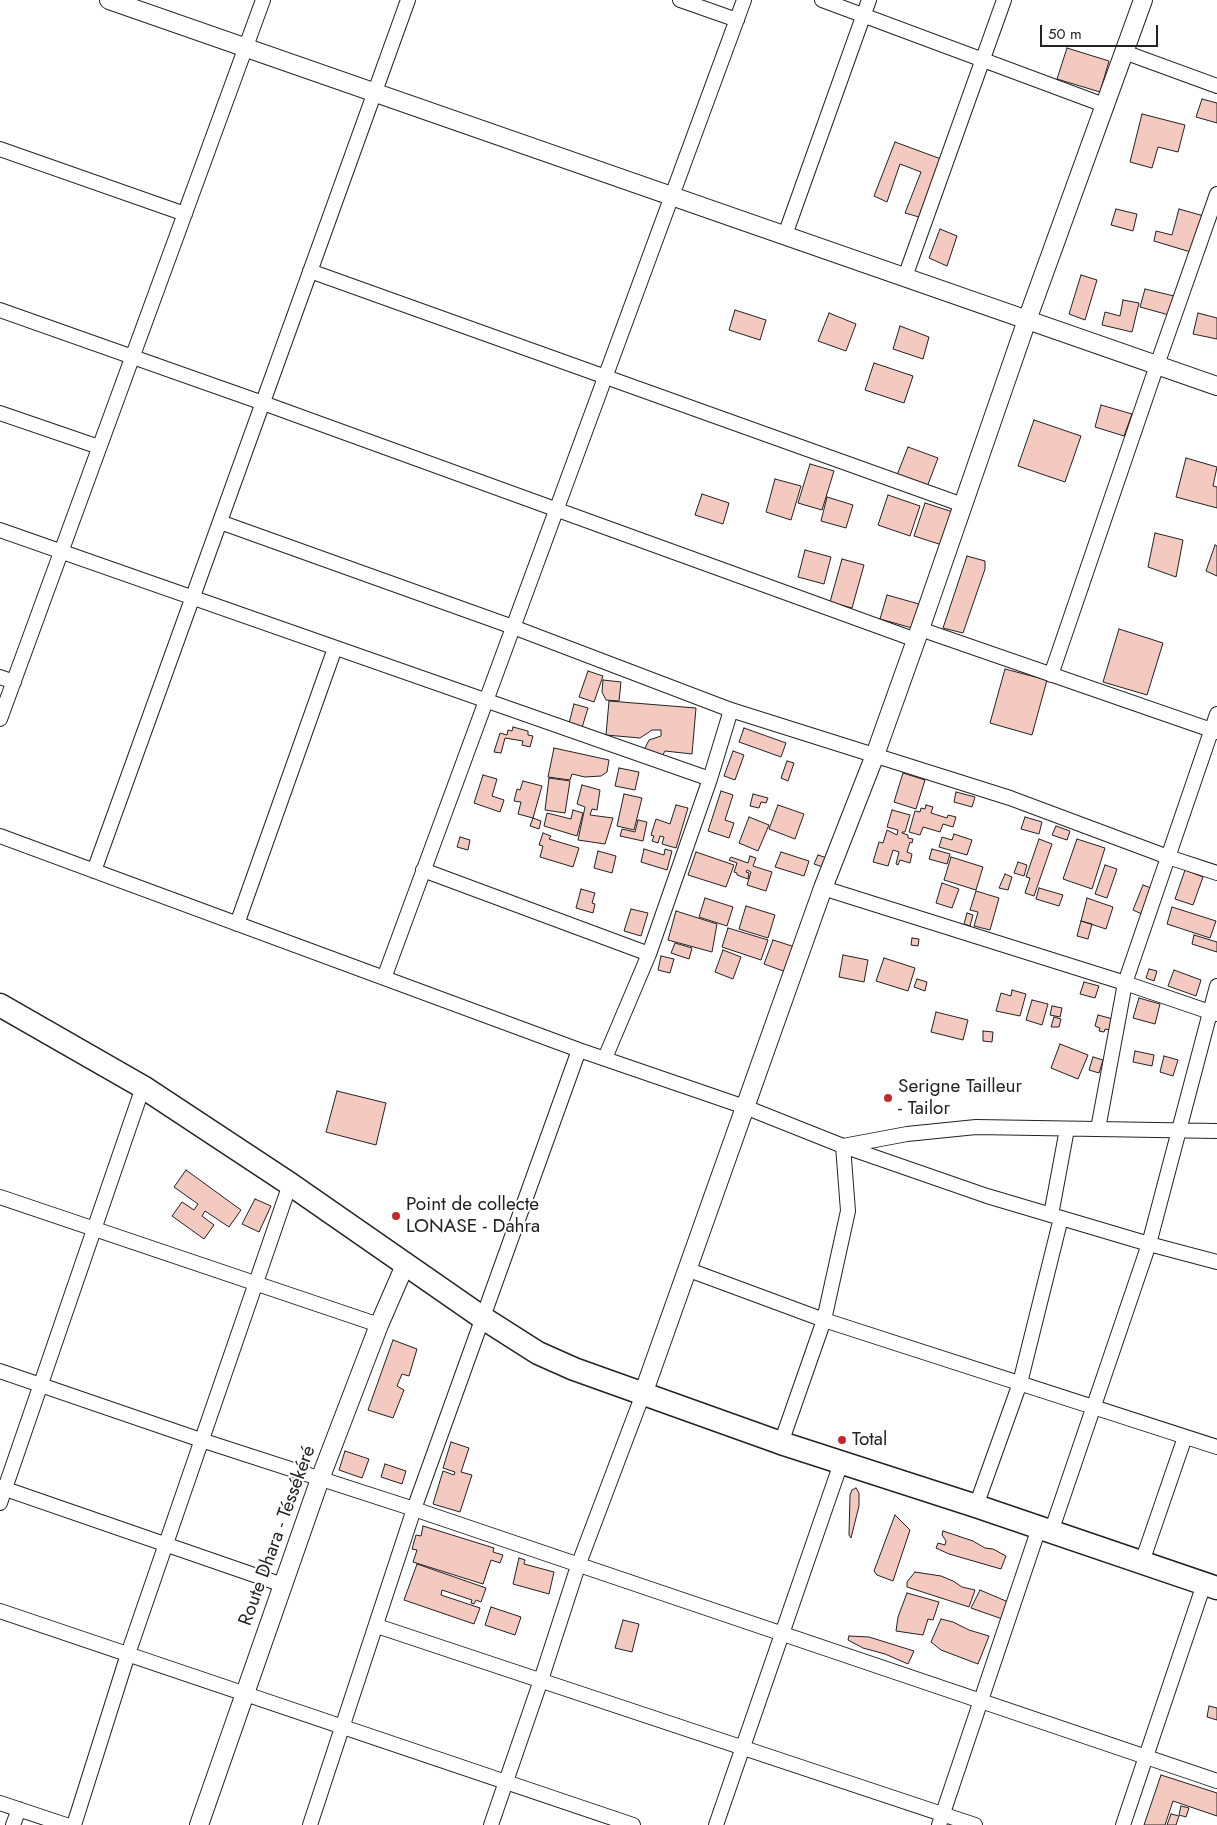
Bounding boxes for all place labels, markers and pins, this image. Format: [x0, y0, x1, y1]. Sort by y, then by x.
place label: Serigne Tailleur - Tailor [898, 1076, 1022, 1120]
marker: Serigne Tailleur - Tailor [882, 1092, 894, 1104]
place label: Point de collecte LONASE - Dahra [406, 1194, 540, 1238]
marker: Point de collecte LONASE - Dahra [390, 1210, 402, 1222]
place label: Total [852, 1429, 887, 1451]
marker: Total [836, 1434, 848, 1446]

